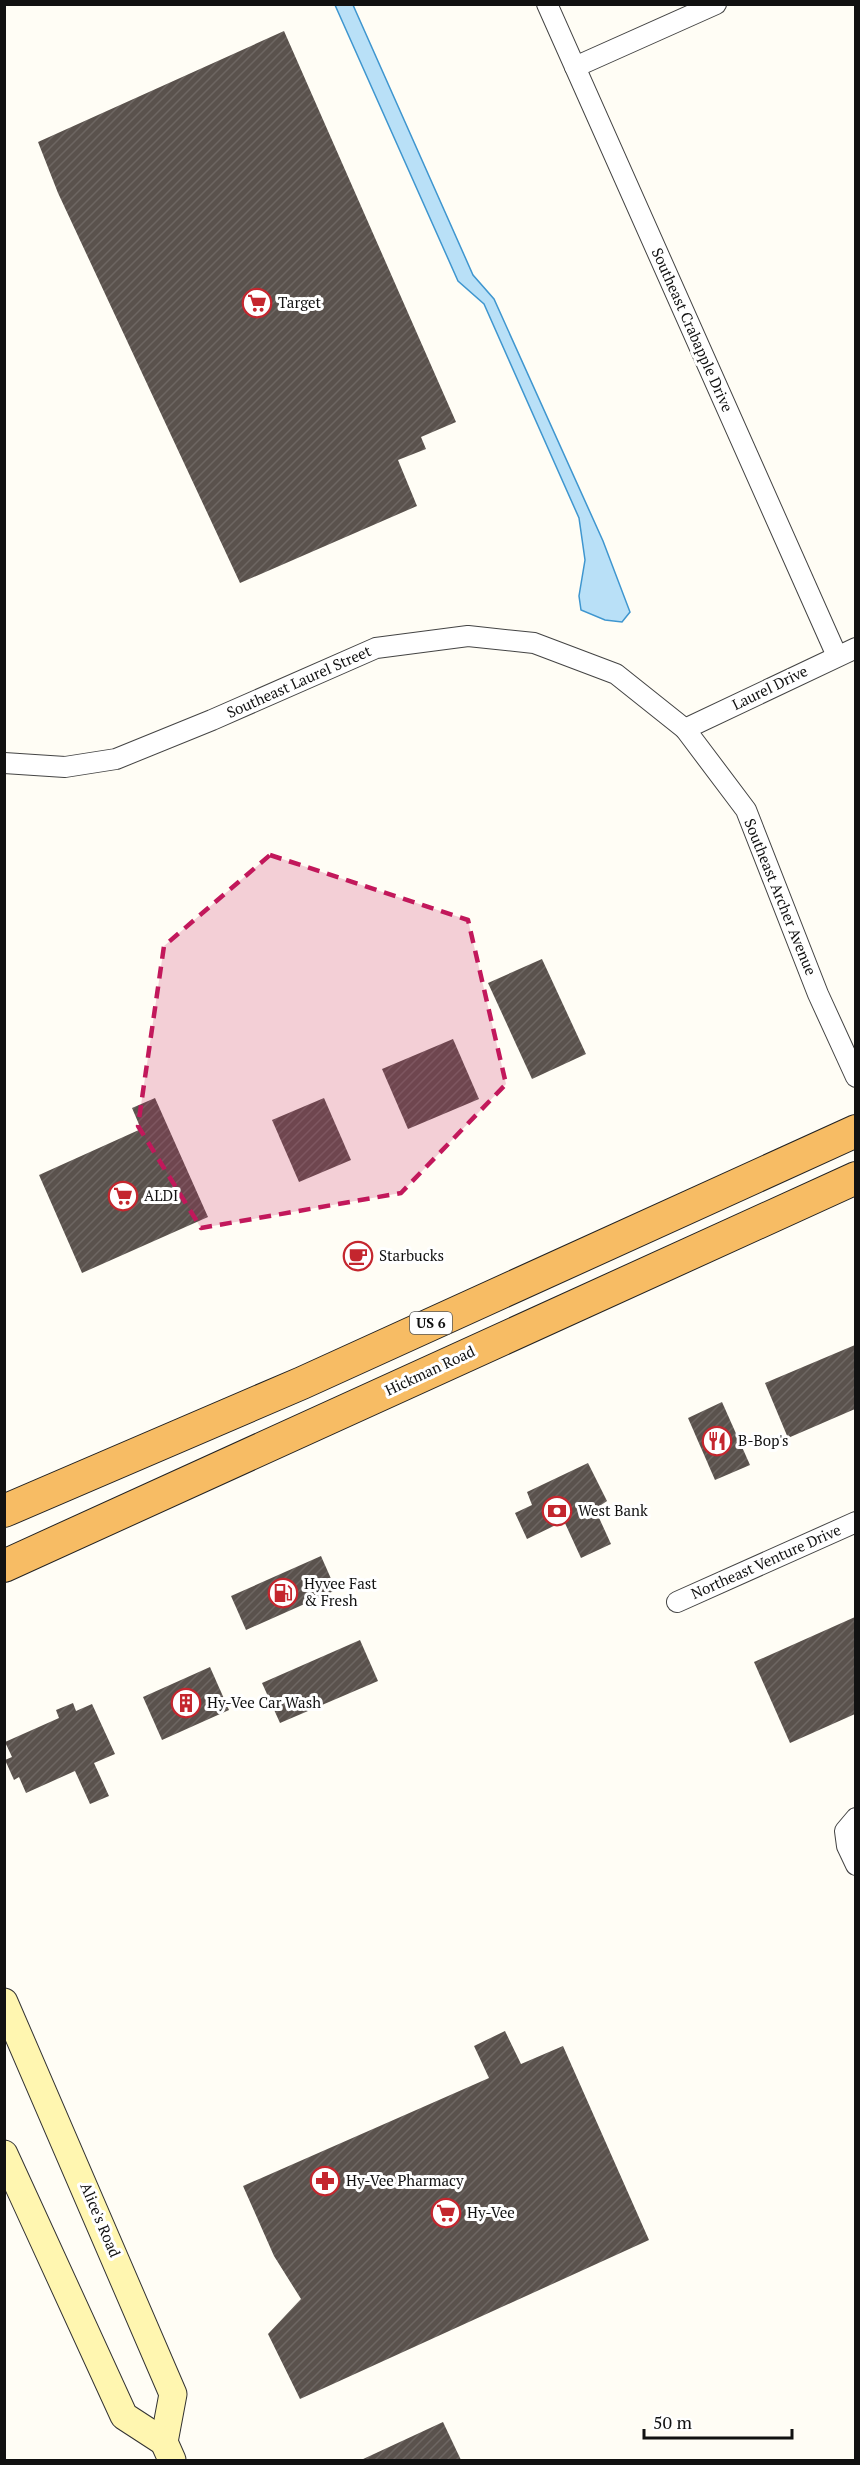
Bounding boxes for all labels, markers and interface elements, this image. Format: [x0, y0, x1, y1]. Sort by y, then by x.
street label: Southeast Crabapple Drive [648, 245, 738, 415]
supermarket icon: Target [241, 287, 273, 319]
place label: Target [278, 292, 322, 312]
street label: Southeast Laurel Street [223, 640, 374, 722]
street label: Laurel Drive [728, 660, 811, 714]
street label: Southeast Archer Avenue [740, 815, 822, 978]
supermarket icon: ALDI [107, 1180, 139, 1212]
place label: ALDI [144, 1185, 178, 1205]
cafe icon: Starbucks [342, 1240, 374, 1272]
place label: Starbucks [379, 1245, 444, 1265]
road number: US 6 [410, 1312, 452, 1334]
street label: Hickman Road [382, 1341, 478, 1400]
restaurant icon: B-Bop's [701, 1425, 733, 1457]
place label: B-Bop's [738, 1430, 788, 1450]
bank icon: West Bank [541, 1495, 573, 1527]
place label: West Bank [578, 1500, 648, 1520]
street label: Northeast Venture Drive [688, 1519, 844, 1603]
place label: Hyvee Fast & Fresh [304, 1573, 377, 1610]
fuel station icon: Hyvee Fast & Fresh [267, 1577, 299, 1609]
building icon: Hy-Vee Car Wash [170, 1687, 202, 1719]
place label: Hy-Vee Car Wash [207, 1692, 321, 1712]
pharmacy icon: Hy-Vee Pharmacy [309, 2165, 341, 2197]
place label: Hy-Vee Pharmacy [346, 2170, 464, 2190]
street label: Alice's Road [76, 2179, 126, 2260]
supermarket icon: Hy-Vee [430, 2197, 462, 2229]
place label: Hy-Vee [467, 2202, 515, 2222]
scale bar [644, 2402, 792, 2440]
text: 50 m [653, 2410, 693, 2434]

